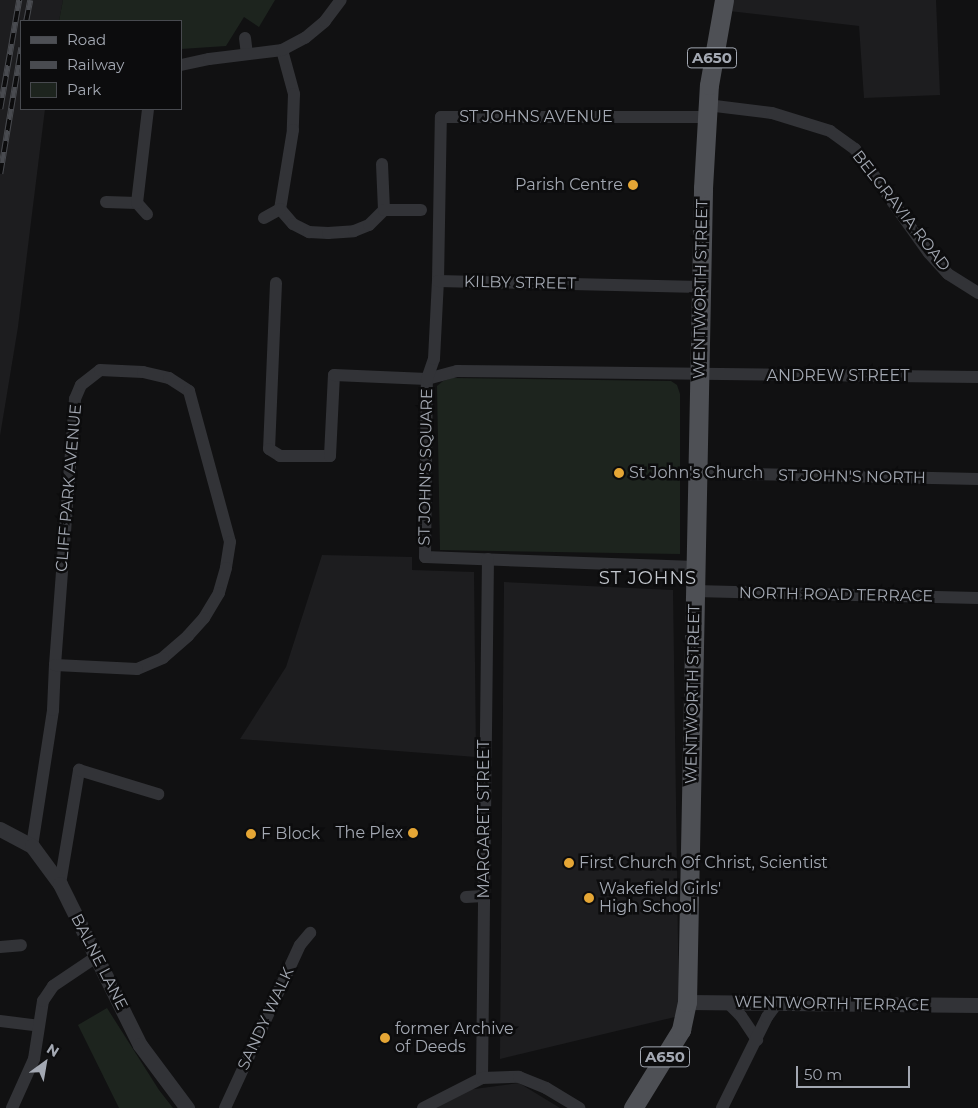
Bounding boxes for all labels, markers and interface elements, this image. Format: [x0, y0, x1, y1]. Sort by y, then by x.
legend [20, 20, 182, 110]
text: Road [67, 30, 106, 49]
road number: A650 [687, 46, 737, 70]
text: Railway [67, 55, 124, 74]
text: Park [67, 80, 101, 99]
street label: ST JOHNS AVENUE [459, 107, 613, 127]
street label: BELGRAVIA ROAD [848, 147, 954, 275]
place label: Parish Centre [515, 175, 623, 195]
marker: Parish Centre [627, 179, 639, 191]
street label: WENTWORTH STREET [690, 199, 712, 379]
street label: KILBY STREET [464, 272, 576, 294]
street label: ANDREW STREET [767, 366, 909, 386]
street label: ST JOHN'S SQUARE [415, 388, 437, 546]
street label: CLIFF PARK AVENUE [52, 403, 86, 573]
place label: St John's Church [629, 463, 763, 483]
street label: ST JOHN'S NORTH [778, 466, 926, 488]
marker: St John's Church [613, 467, 625, 479]
district label: ST JOHNS [598, 567, 698, 589]
street label: NORTH ROAD TERRACE [739, 584, 933, 606]
street label: WENTWORTH STREET [682, 604, 704, 784]
street label: MARGARET STREET [474, 740, 494, 898]
place label: The Plex [335, 823, 403, 843]
place label: F Block [261, 824, 320, 844]
marker: The Plex [407, 827, 419, 839]
marker: F Block [245, 828, 257, 840]
place label: First Church Of Christ, Scientist [579, 853, 828, 873]
marker: First Church Of Christ, Scientist [563, 857, 575, 869]
place label: Wakefield Girls' High School [599, 879, 721, 917]
marker: Wakefield Girls' High School [583, 892, 595, 904]
street label: BALNE LANE [67, 911, 131, 1013]
street label: SANDY WALK [234, 965, 298, 1073]
street label: WENTWORTH TERRACE [734, 993, 930, 1015]
place label: former Archive of Deeds [395, 1019, 514, 1057]
marker: former Archive of Deeds [379, 1032, 391, 1044]
north arrow [20, 1038, 70, 1088]
text: N [43, 1040, 63, 1061]
road number: A650 [640, 1044, 690, 1070]
scale bar [798, 1056, 912, 1088]
text: 50 m [804, 1065, 842, 1084]

